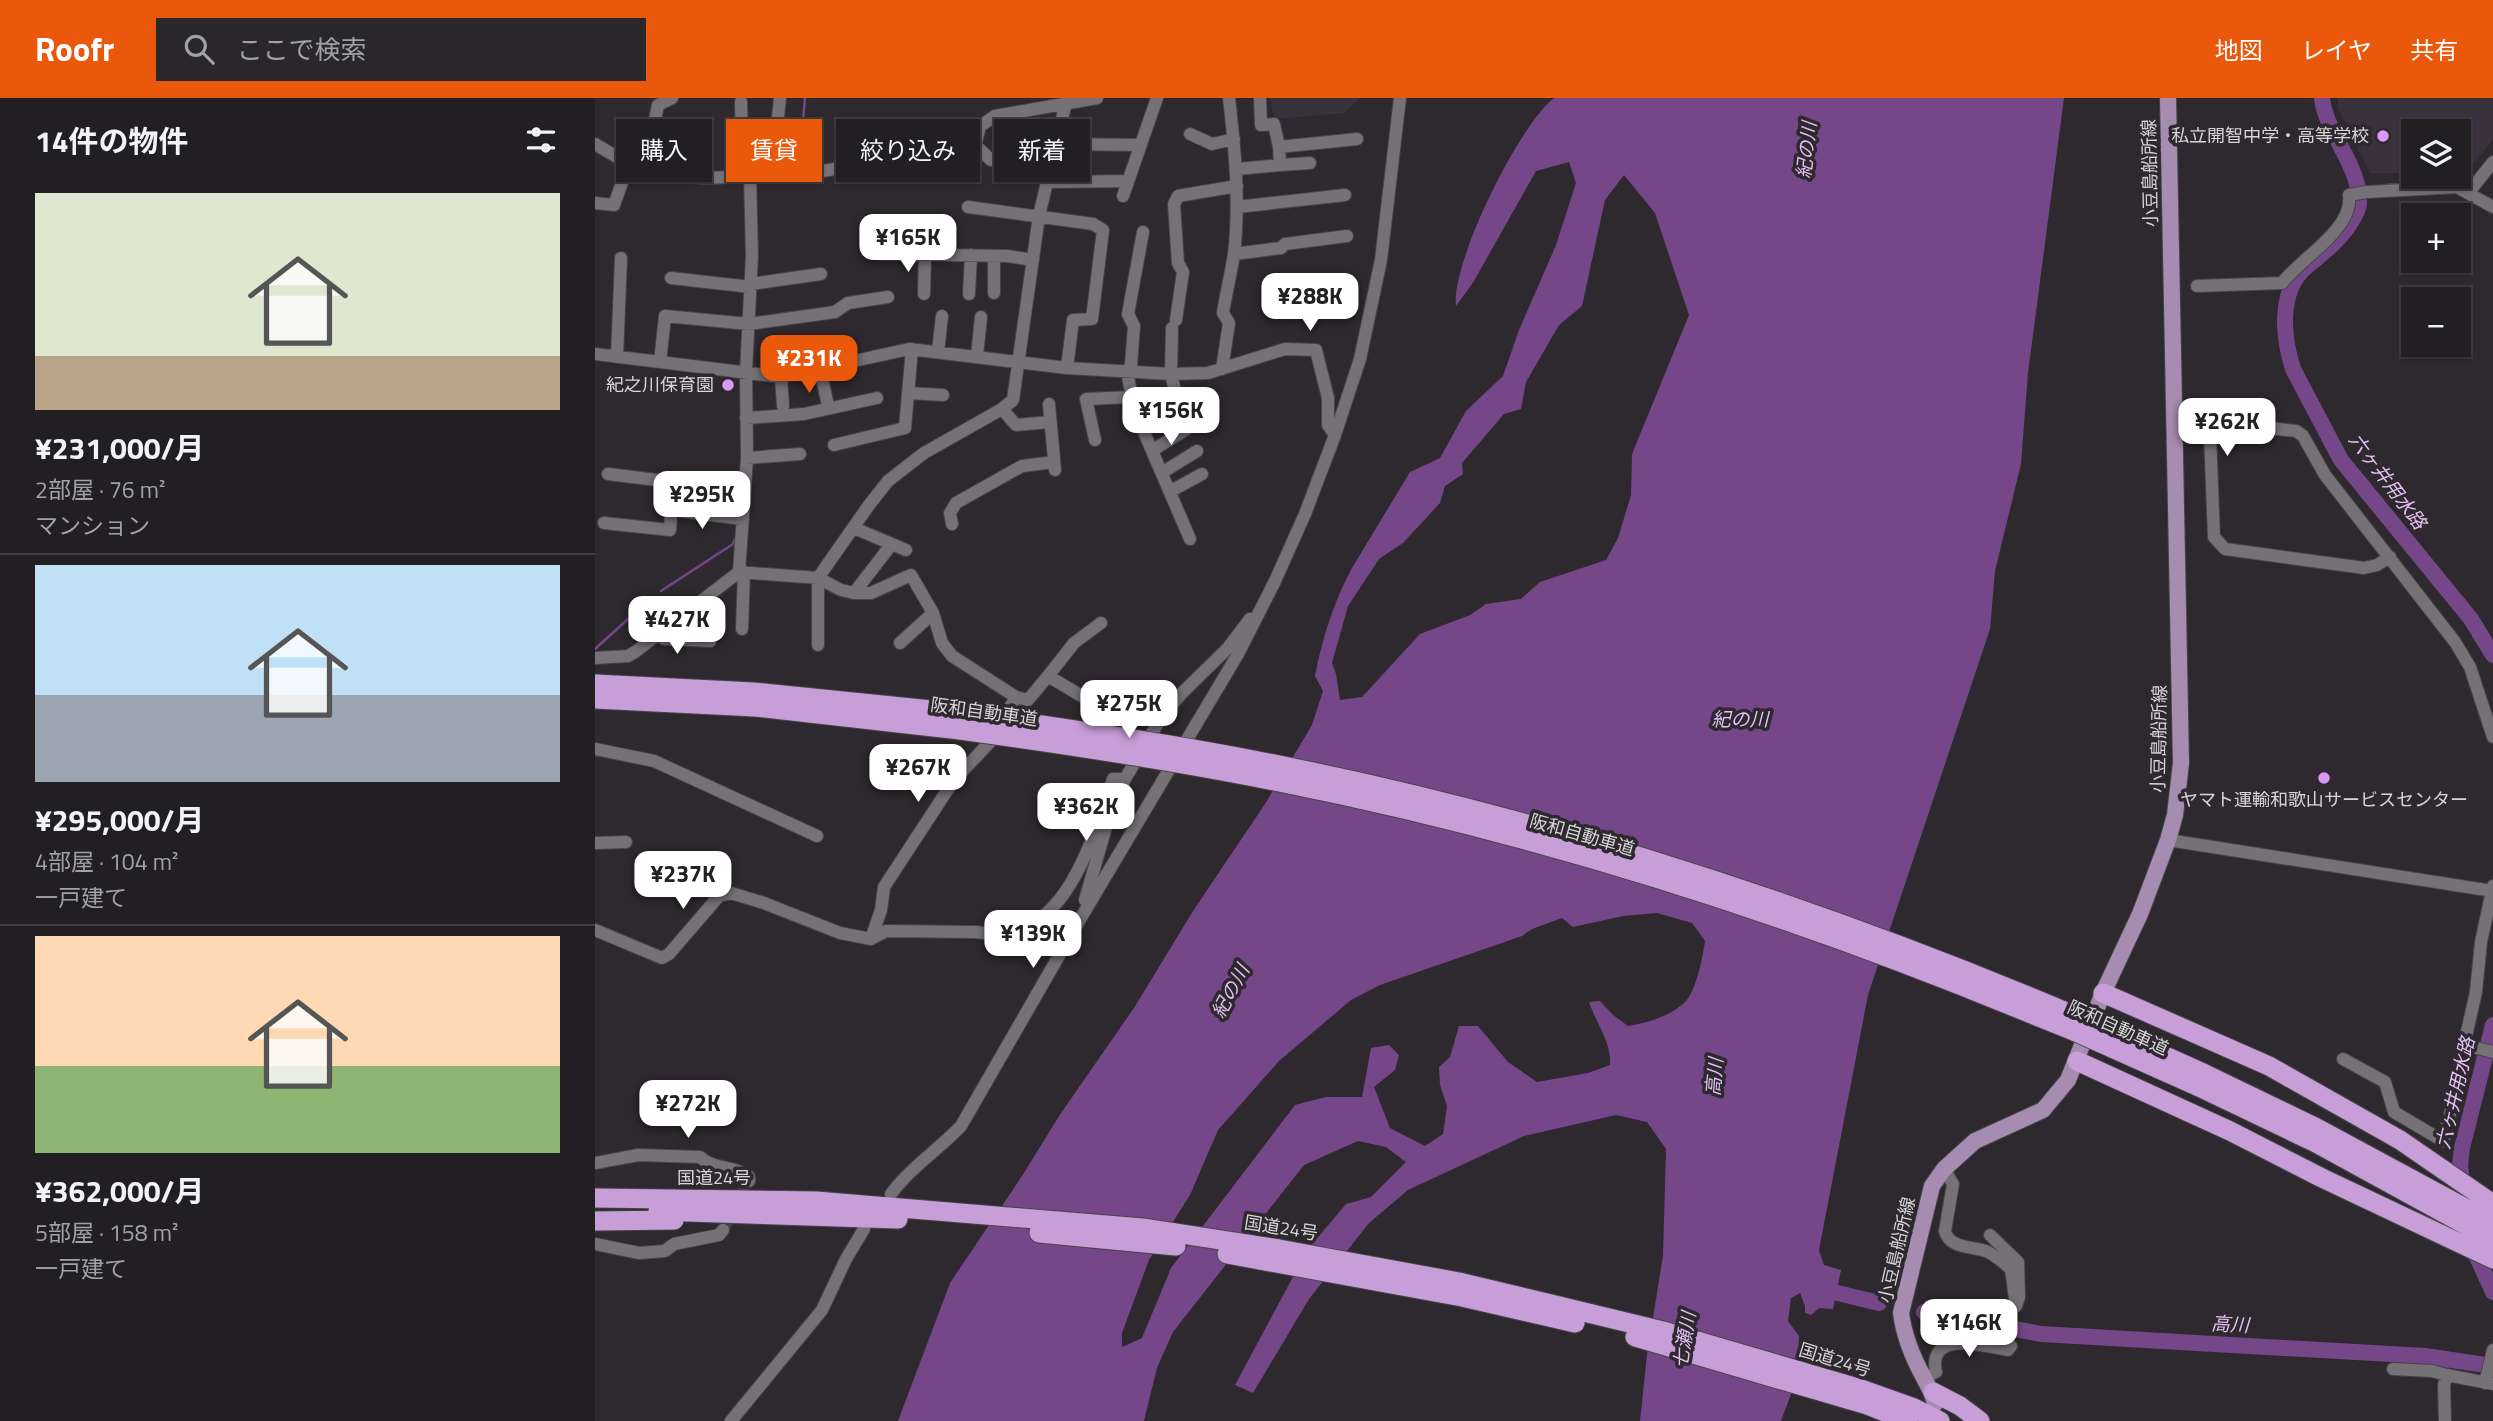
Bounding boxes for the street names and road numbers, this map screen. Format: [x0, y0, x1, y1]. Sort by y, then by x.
street label: 小豆島船所線 [2135, 119, 2164, 227]
street label: 小豆島船所線 [2144, 685, 2173, 793]
street label: 阪和自動車道 [929, 691, 1039, 732]
street label: 阪和自動車道 [1527, 807, 1638, 862]
street label: 阪和自動車道 [2063, 993, 2173, 1062]
street label: 国道24号 [677, 1164, 751, 1191]
street label: 小豆島船所線 [1871, 1194, 1922, 1306]
street label: 国道24号 [1242, 1208, 1320, 1247]
street label: 国道24号 [1796, 1336, 1875, 1383]

